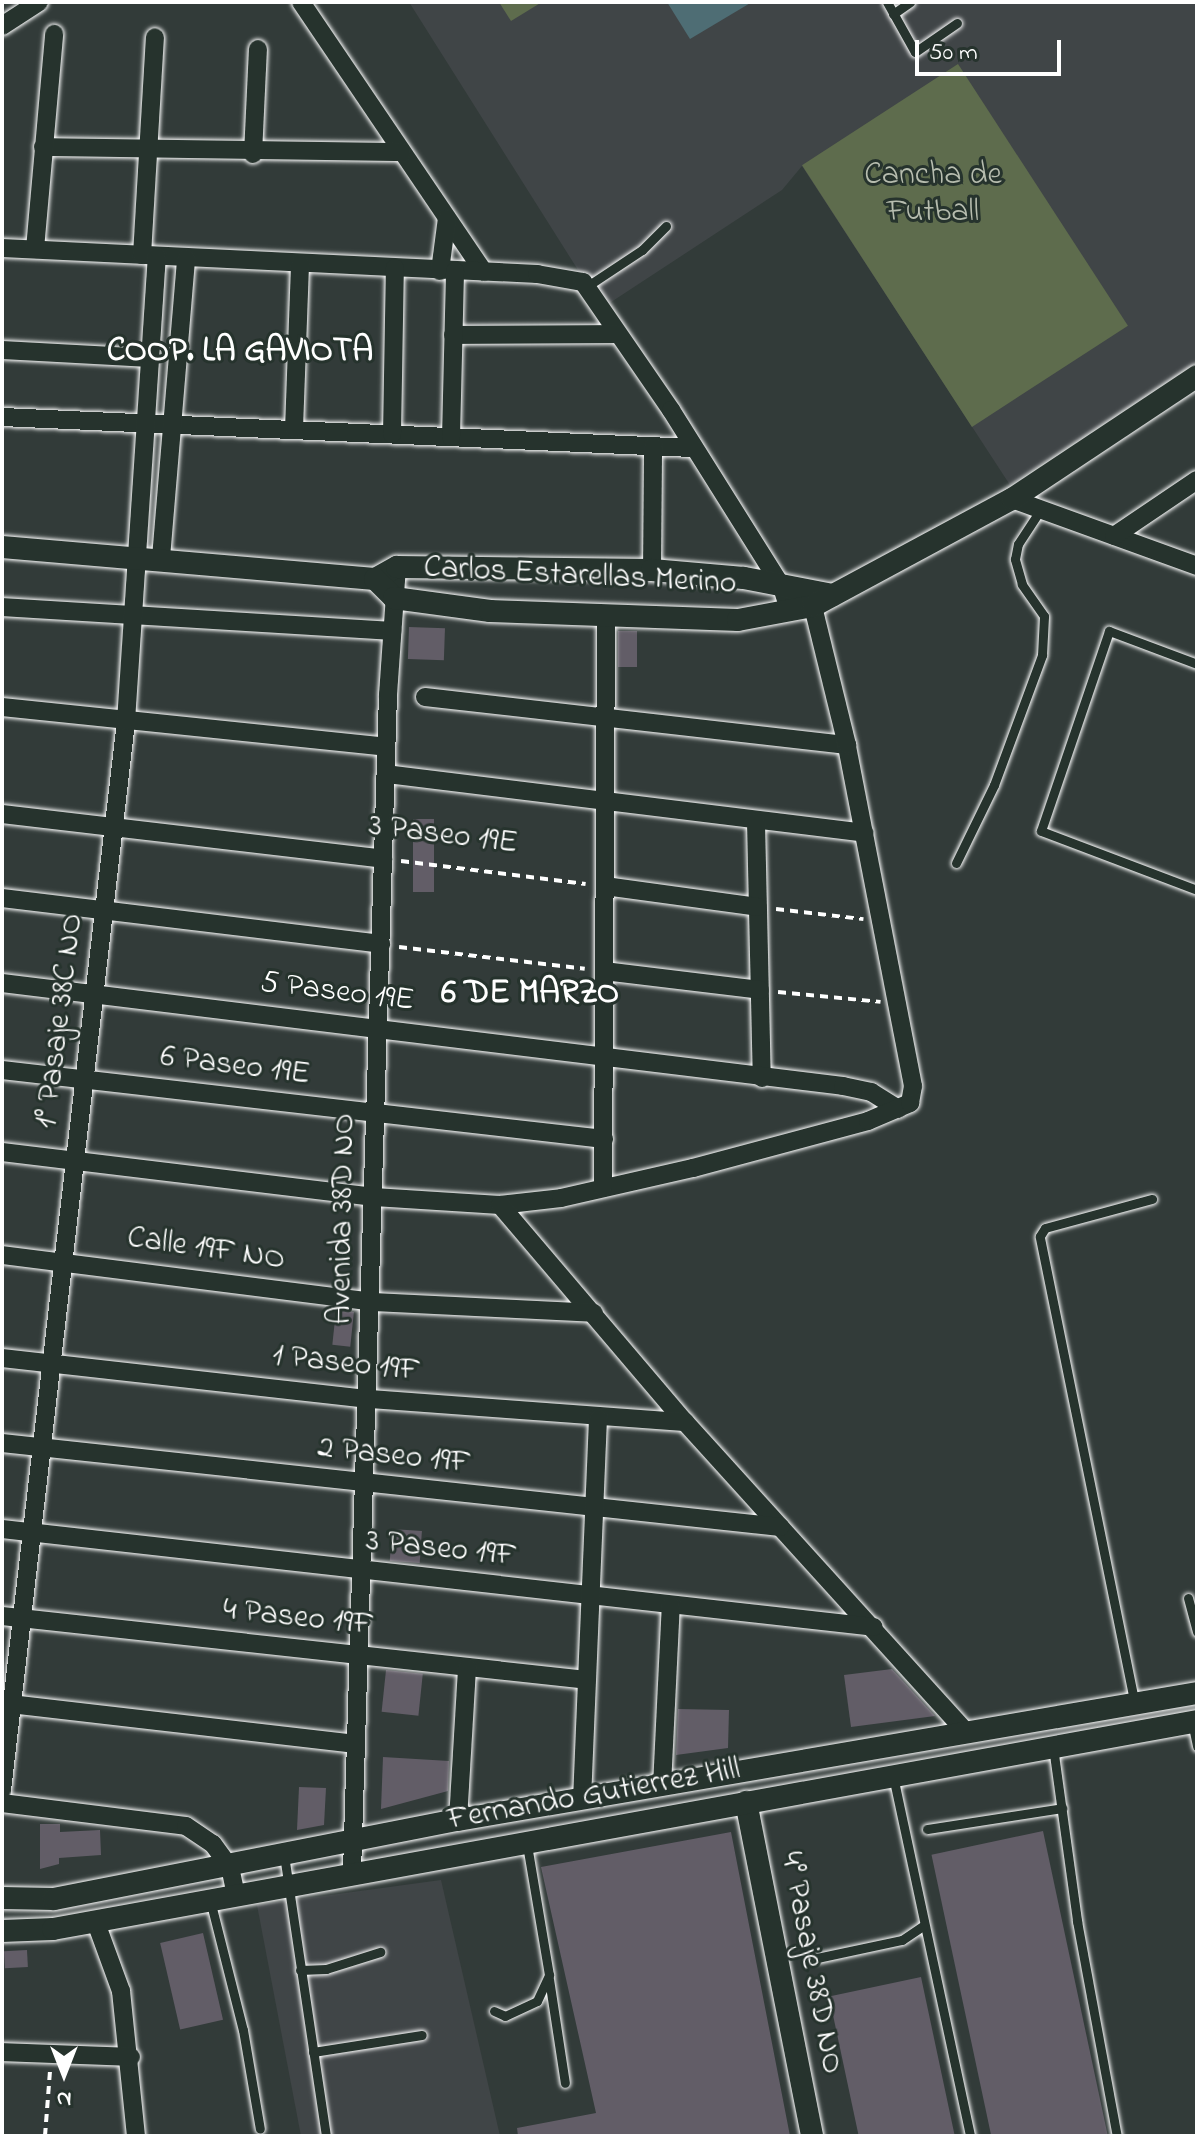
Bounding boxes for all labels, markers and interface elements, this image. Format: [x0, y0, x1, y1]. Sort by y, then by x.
scale bar [919, 24, 1065, 74]
text: 50 m [929, 36, 978, 71]
park label: Cancha de Futball [864, 158, 1002, 233]
district label: COOP. LA GAVIOTA [107, 333, 373, 373]
street label: Carlos Estarellas Merino [423, 550, 737, 604]
street label: 3 Paseo 19E [366, 808, 520, 864]
street label: 1° Pasaje 38C NO [29, 911, 93, 1131]
street label: 5 Paseo 19E [258, 965, 416, 1021]
district label: 6 DE MARZO [441, 975, 619, 1015]
street label: 6 Paseo 19E [158, 1039, 312, 1095]
street label: Avenida 38D NO [323, 1113, 365, 1325]
street label: Calle 19F NO [125, 1220, 287, 1280]
street label: 1 Paseo 19F [270, 1338, 422, 1392]
street label: 2 Paseo 19F [316, 1430, 472, 1484]
street label: 3 Paseo 19F [364, 1523, 518, 1577]
street label: 4 Paseo 19F [221, 1592, 375, 1646]
street label: Fernando Gutierrez Hill [445, 1751, 743, 1841]
street label: 4° Pasaje 38D NO [770, 1849, 850, 2077]
north arrow [24, 2034, 104, 2114]
text: N [57, 2082, 71, 2114]

